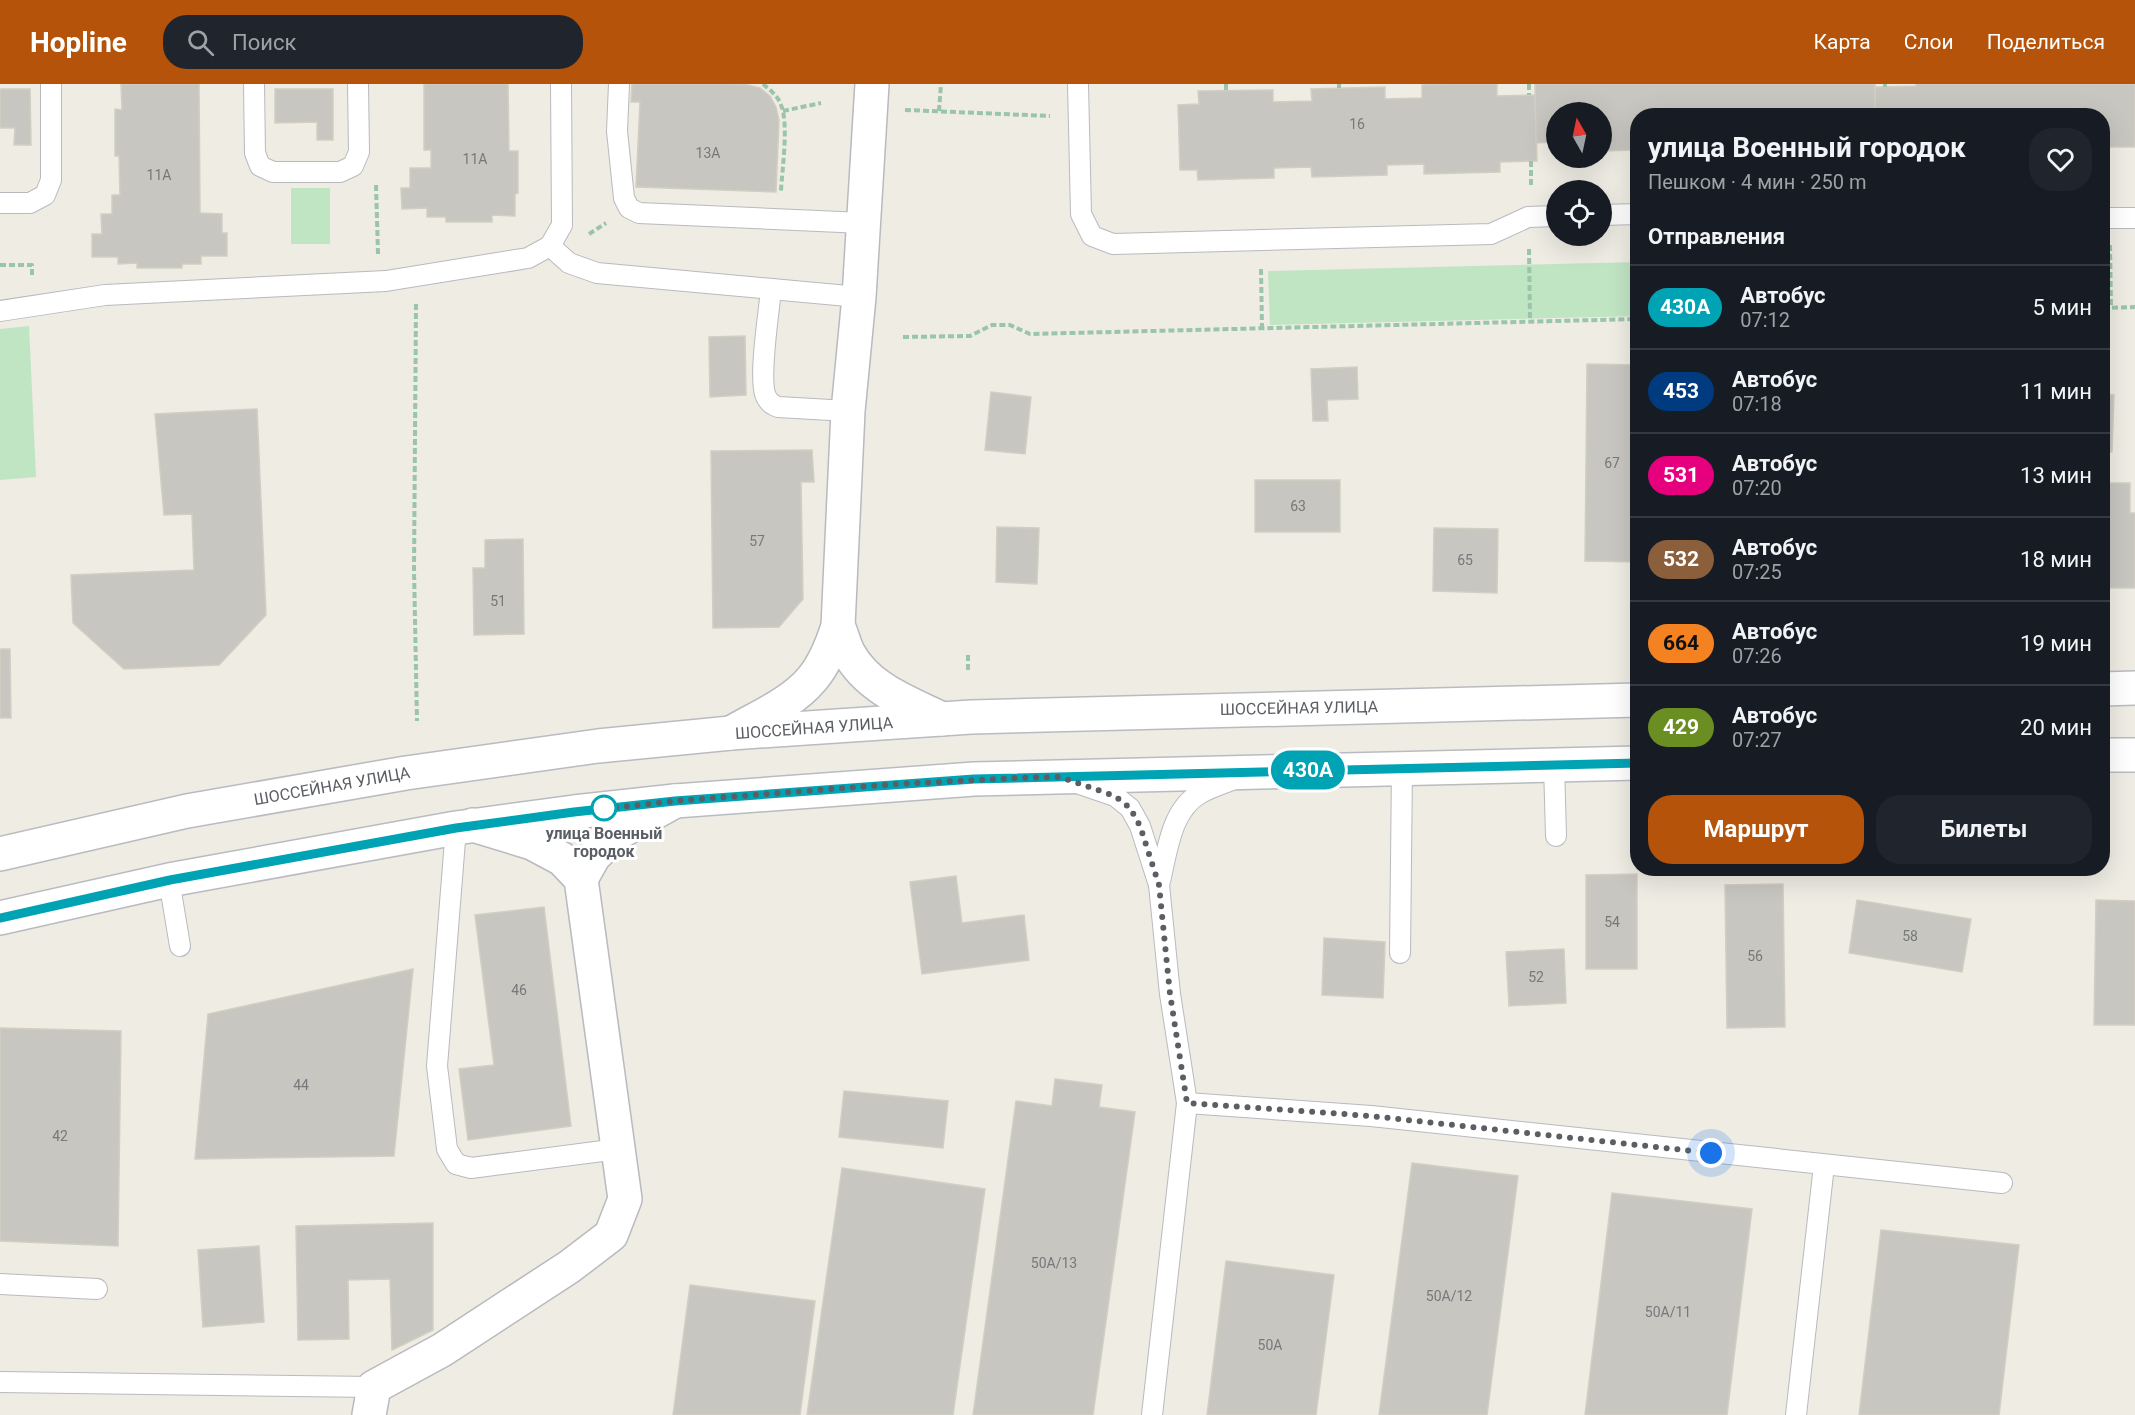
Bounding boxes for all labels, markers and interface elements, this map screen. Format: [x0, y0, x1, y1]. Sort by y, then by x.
search box [163, 15, 583, 69]
text: Hopline [30, 26, 127, 59]
icon: search [184, 26, 217, 59]
text: Поиск [232, 30, 296, 55]
text: Карта [1814, 30, 1871, 54]
text: Слои [1904, 30, 1954, 54]
text: Поделиться [1987, 30, 2105, 54]
north arrow [1546, 102, 1612, 168]
map controls [1546, 102, 1612, 246]
house number: 16 [1349, 116, 1365, 132]
button: heart [2029, 128, 2092, 191]
text: улица Военный городок [1648, 131, 1966, 164]
house number: 13А [696, 145, 720, 161]
house number: 11А [463, 151, 487, 167]
house number: 11А [147, 167, 171, 183]
text: Пешком · 4 мин · 250 m [1648, 170, 1867, 194]
button: locate [1546, 180, 1612, 246]
text: Отправления [1648, 224, 1785, 249]
text: Автобус [1740, 283, 1826, 308]
text: 430А [1660, 295, 1710, 319]
text: 5 мин [2032, 295, 2092, 320]
text: 07:12 [1740, 308, 1790, 332]
text: Автобус [1732, 367, 1817, 392]
text: 453 [1663, 379, 1699, 403]
text: 11 мин [2020, 379, 2092, 404]
text: 07:18 [1732, 392, 1782, 416]
text: Автобус [1732, 451, 1817, 476]
house number: 67 [1604, 455, 1620, 471]
text: 531 [1663, 463, 1699, 487]
text: 13 мин [2020, 463, 2092, 488]
text: 07:20 [1732, 476, 1782, 500]
house number: 63 [1290, 498, 1306, 514]
house number: 57 [749, 533, 765, 549]
text: Автобус [1732, 535, 1817, 560]
text: 532 [1663, 547, 1699, 571]
text: 18 мин [2020, 547, 2092, 572]
house number: 65 [1457, 552, 1473, 568]
text: 07:25 [1732, 560, 1782, 584]
house number: 51 [490, 593, 506, 609]
text: Автобус [1732, 619, 1817, 644]
text: 664 [1663, 631, 1699, 655]
text: 19 мин [2020, 631, 2092, 656]
text: 07:26 [1732, 644, 1782, 668]
street label: ШОССЕЙНАЯ УЛИЦА [1220, 697, 1379, 719]
text: Автобус [1732, 703, 1817, 728]
street label: ШОССЕЙНАЯ УЛИЦА [734, 713, 894, 743]
text: 429 [1663, 715, 1699, 739]
text: 20 мин [2020, 715, 2092, 740]
text: 07:27 [1732, 728, 1782, 752]
line badge: 430А [1266, 750, 1350, 790]
text: 430А [1283, 758, 1333, 782]
street label: ШОССЕЙНАЯ УЛИЦА [252, 763, 412, 809]
marker: улица Военный городок [591, 795, 617, 821]
button: Маршрут [1648, 795, 1864, 864]
button: Билеты [1876, 795, 2092, 864]
place label: улица Военный городок [546, 824, 662, 861]
house number: 54 [1604, 914, 1620, 930]
house number: 58 [1902, 928, 1918, 944]
house number: 56 [1747, 948, 1763, 964]
house number: 52 [1528, 969, 1544, 985]
house number: 46 [511, 982, 527, 998]
house number: 44 [293, 1077, 309, 1093]
house number: 42 [52, 1128, 68, 1144]
your location [1696, 1138, 1726, 1168]
house number: 50А/13 [1031, 1255, 1077, 1271]
house number: 50А/12 [1426, 1288, 1472, 1304]
house number: 50А/11 [1645, 1304, 1691, 1320]
house number: 50А [1258, 1337, 1282, 1353]

